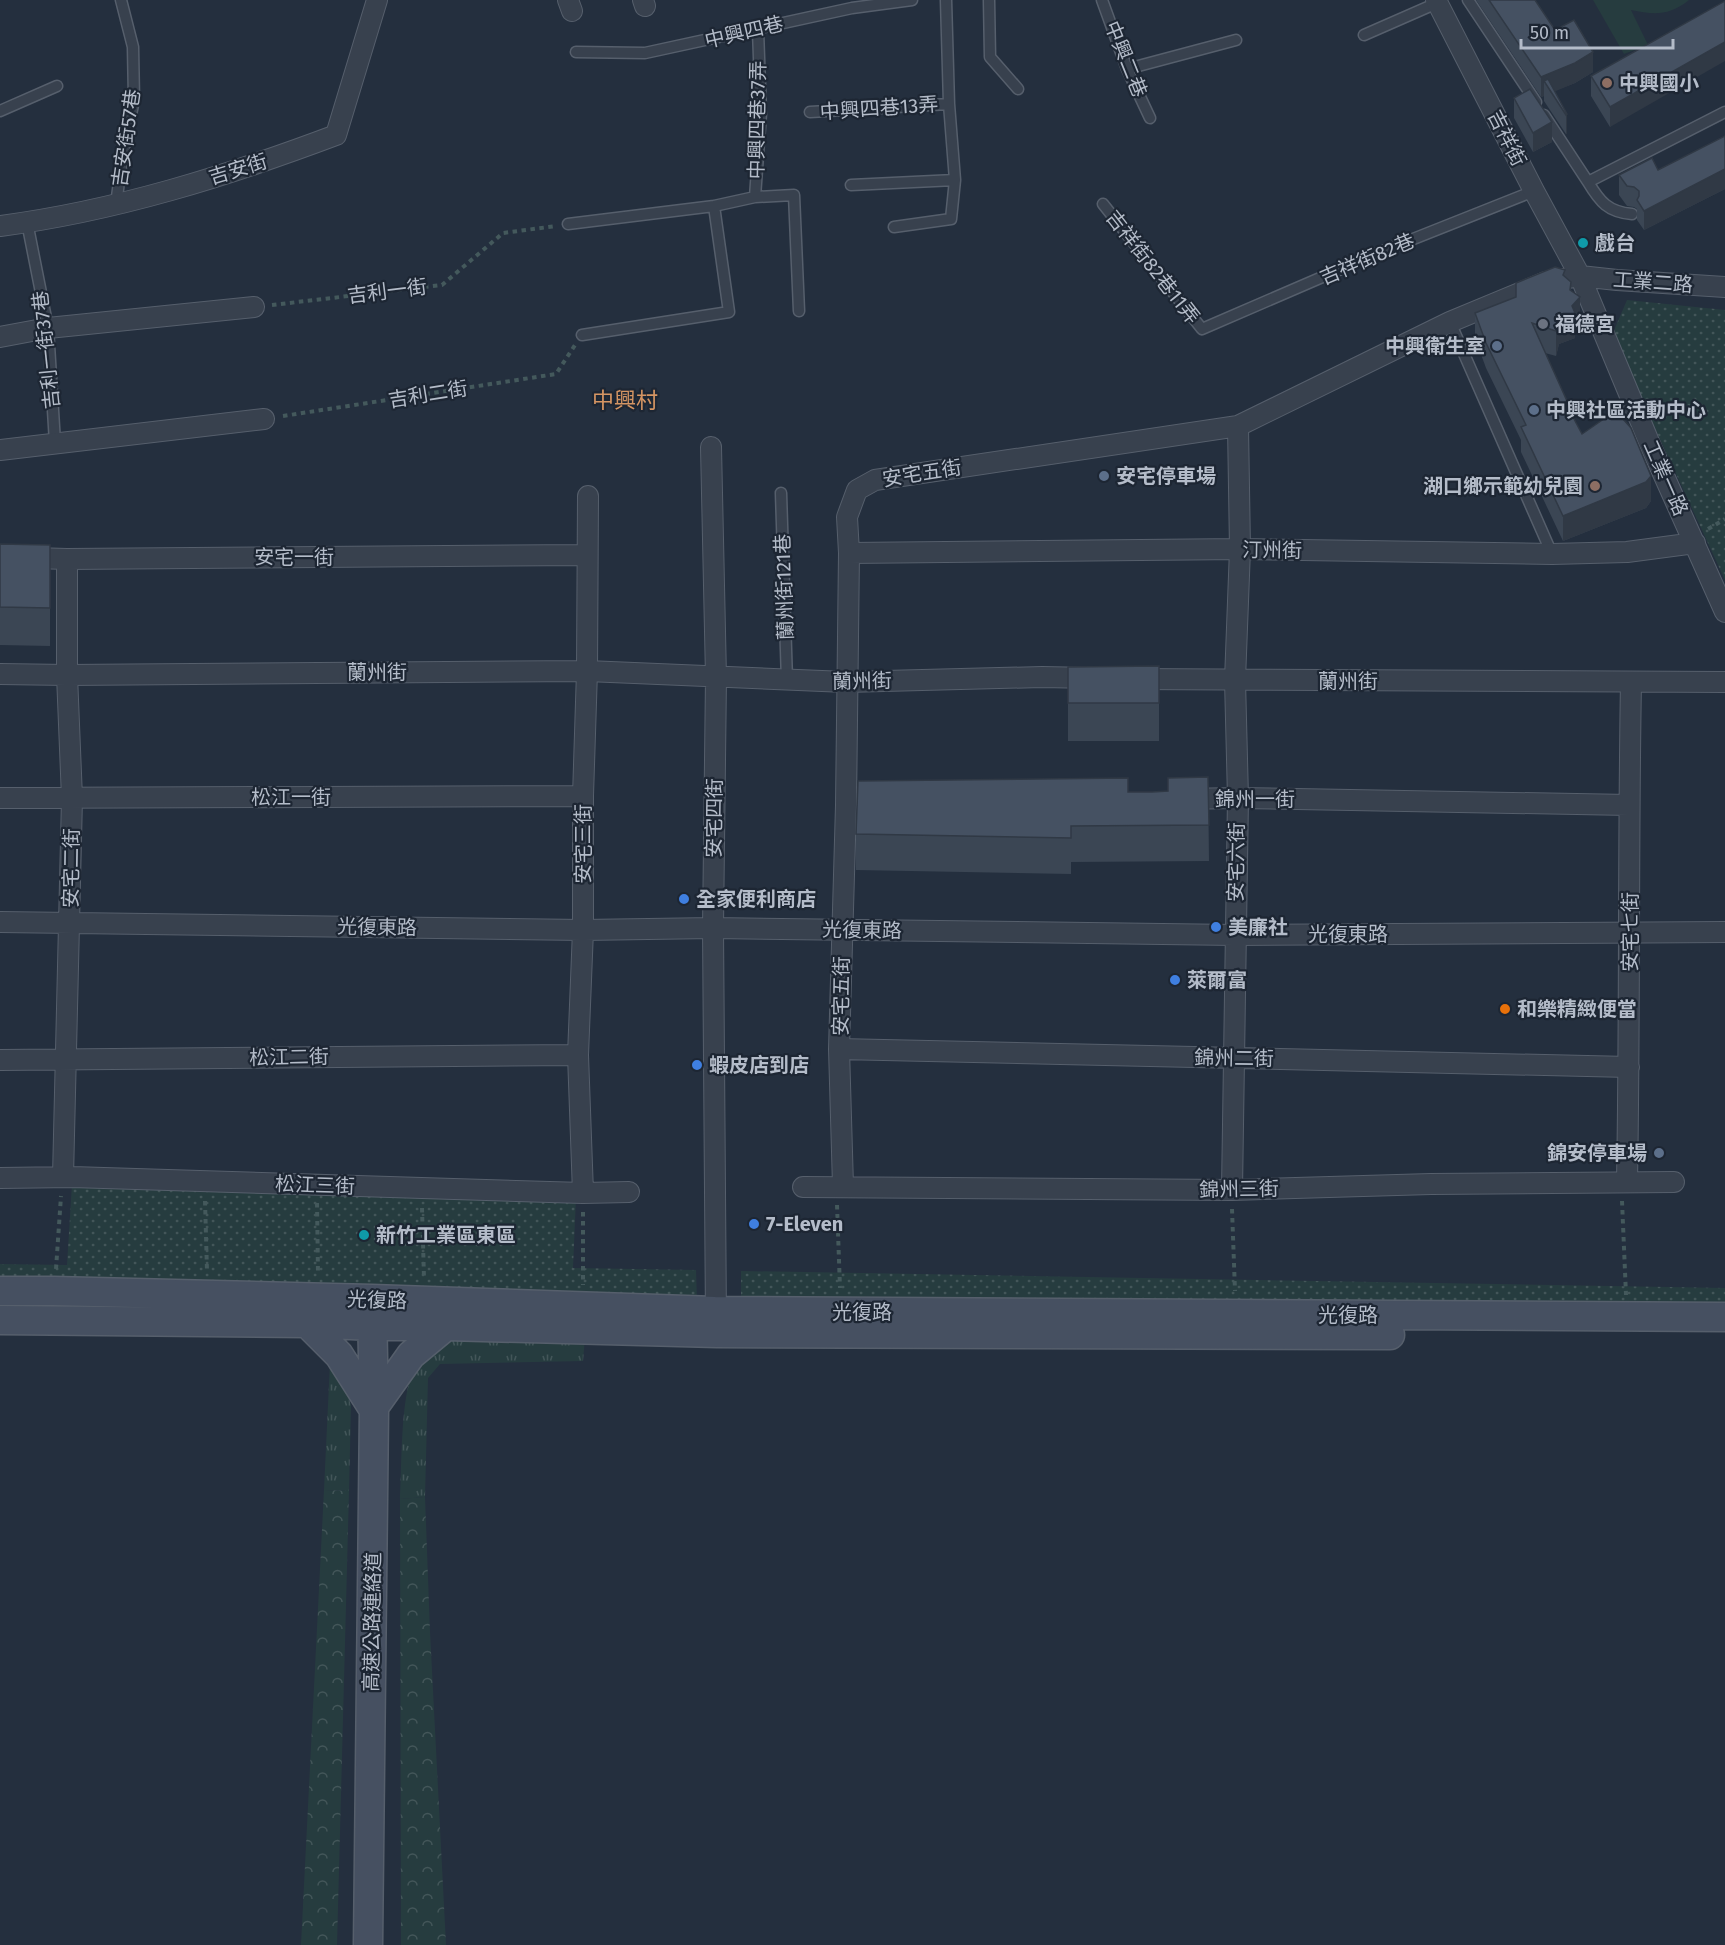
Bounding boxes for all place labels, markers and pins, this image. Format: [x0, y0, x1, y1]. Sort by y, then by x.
place label: 中興國小 [1619, 71, 1699, 95]
marker: 中興國小 [1600, 76, 1614, 90]
place label: 戲台 [1595, 231, 1635, 255]
marker: 戲台 [1576, 236, 1590, 250]
place label: 福德宮 [1555, 312, 1615, 336]
marker: 福德宮 [1536, 317, 1550, 331]
place label: 中興衛生室 [1385, 334, 1485, 358]
marker: 中興衛生室 [1490, 339, 1504, 353]
place label: 中興社區活動中心 [1546, 398, 1706, 422]
marker: 中興社區活動中心 [1527, 403, 1541, 417]
place label: 安宅停車場 [1116, 464, 1216, 488]
marker: 安宅停車場 [1097, 469, 1111, 483]
place label: 湖口鄉示範幼兒園 [1423, 474, 1583, 498]
marker: 湖口鄉示範幼兒園 [1588, 479, 1602, 493]
place label: 全家便利商店 [696, 887, 816, 911]
marker: 全家便利商店 [677, 892, 691, 906]
place label: 美廉社 [1228, 915, 1288, 939]
marker: 美廉社 [1209, 920, 1223, 934]
place label: 萊爾富 [1187, 968, 1247, 992]
marker: 萊爾富 [1168, 973, 1182, 987]
place label: 和樂精緻便當 [1517, 997, 1637, 1021]
marker: 和樂精緻便當 [1498, 1002, 1512, 1016]
place label: 蝦皮店到店 [709, 1053, 809, 1077]
marker: 蝦皮店到店 [690, 1058, 704, 1072]
place label: 錦安停車場 [1547, 1141, 1647, 1165]
marker: 錦安停車場 [1652, 1146, 1666, 1160]
place label: 7-Eleven [766, 1212, 843, 1236]
marker: 7-Eleven [747, 1217, 761, 1231]
place label: 新竹工業區東區 [376, 1223, 516, 1247]
marker: 新竹工業區東區 [357, 1228, 371, 1242]

